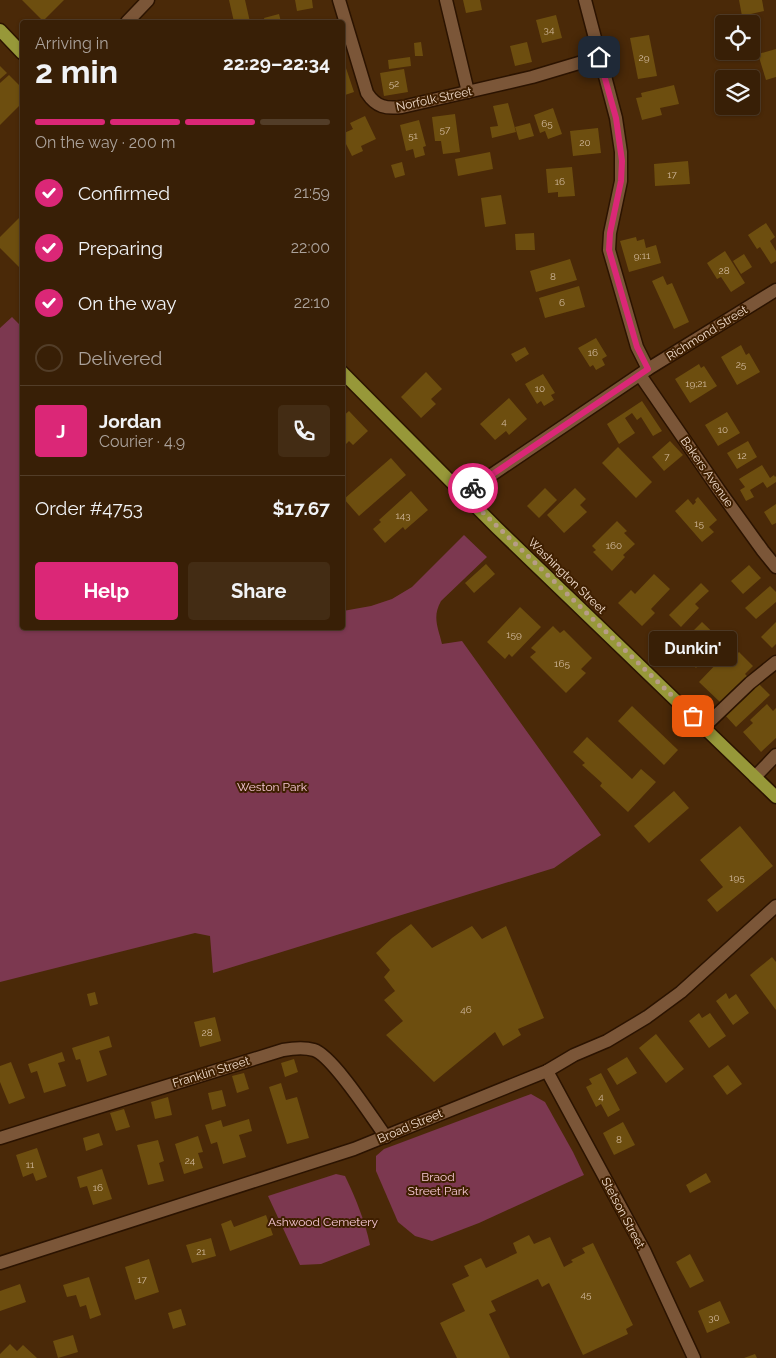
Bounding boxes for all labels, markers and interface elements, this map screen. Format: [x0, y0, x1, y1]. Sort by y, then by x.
map controls [715, 15, 760, 115]
button: locate [715, 15, 760, 60]
house number: 34 [544, 24, 555, 35]
text: Arriving in [35, 34, 109, 53]
pin [578, 36, 620, 78]
icon: home [585, 43, 613, 71]
text: 22:29–22:34 [223, 52, 330, 74]
house number: 29 [638, 52, 650, 63]
text: 2 min [35, 53, 118, 90]
button: layers [715, 70, 760, 115]
house number: 52 [389, 78, 399, 89]
street label: Norfolk Street [395, 84, 473, 114]
house number: 65 [541, 118, 553, 129]
house number: 57 [440, 124, 451, 135]
house number: 51 [408, 130, 419, 141]
text: On the way · 200 m [35, 133, 175, 152]
house number: 20 [579, 137, 591, 148]
house number: 17 [667, 169, 677, 180]
house number: 16 [555, 176, 565, 187]
icon: check [35, 179, 63, 207]
text: Confirmed [78, 182, 170, 204]
text: 21:59 [294, 183, 330, 202]
icon: check [35, 234, 63, 262]
text: Preparing [78, 237, 163, 259]
text: 22:00 [291, 238, 330, 257]
house number: 9;11 [634, 250, 651, 261]
house number: 28 [718, 265, 730, 276]
house number: 8 [550, 271, 556, 282]
icon: check [35, 289, 63, 317]
text: On the way [78, 292, 177, 314]
text: 22:10 [294, 293, 330, 312]
house number: 6 [559, 297, 565, 308]
street label: Richmond Street [664, 302, 750, 364]
text: Delivered [78, 347, 162, 369]
house number: 16 [588, 347, 598, 358]
house number: 25 [736, 359, 747, 370]
house number: 19;21 [685, 378, 708, 389]
house number: 10 [535, 383, 545, 394]
button: phone [278, 405, 330, 457]
text: Jordan [99, 410, 162, 432]
house number: 4 [501, 416, 507, 427]
text: J [56, 420, 66, 442]
house number: 10 [718, 424, 728, 435]
text: Courier · 4.9 [99, 432, 185, 451]
street label: Bakers Avenue [678, 434, 736, 510]
house number: 12 [737, 450, 747, 461]
house number: 7 [664, 451, 670, 462]
courier [448, 463, 498, 513]
icon: bike [459, 474, 487, 502]
text: Order #4753 [35, 497, 143, 519]
text: $17.67 [272, 497, 330, 519]
house number: 143 [395, 510, 411, 521]
house number: 15 [694, 518, 704, 529]
street label: Washington Street [525, 535, 609, 617]
house number: 160 [606, 540, 622, 551]
button: Help [35, 562, 178, 620]
button: Share [188, 562, 330, 620]
house number: 159 [506, 629, 522, 640]
callout: Dunkin' [649, 631, 737, 666]
text: Dunkin' [664, 639, 722, 658]
house number: 165 [554, 658, 570, 669]
pin [672, 695, 714, 737]
icon: bag [679, 702, 707, 730]
park label: Weston Park [237, 780, 308, 794]
house number: 195 [729, 872, 745, 883]
house number: 46 [460, 1004, 472, 1015]
house number: 28 [201, 1027, 213, 1038]
street label: Franklin Street [171, 1054, 251, 1090]
house number: 4 [598, 1091, 604, 1102]
street label: Broad Street [375, 1106, 445, 1146]
house number: 8 [616, 1134, 622, 1145]
house number: 24 [185, 1155, 196, 1166]
house number: 11 [26, 1159, 35, 1170]
park label: Braod Street Park [408, 1170, 469, 1198]
street label: Stetson Street [598, 1175, 648, 1251]
house number: 16 [93, 1182, 103, 1193]
park label: Ashwood Cemetery [268, 1215, 378, 1229]
house number: 21 [196, 1246, 206, 1257]
house number: 17 [137, 1274, 147, 1285]
house number: 45 [581, 1289, 592, 1300]
house number: 30 [708, 1312, 720, 1323]

